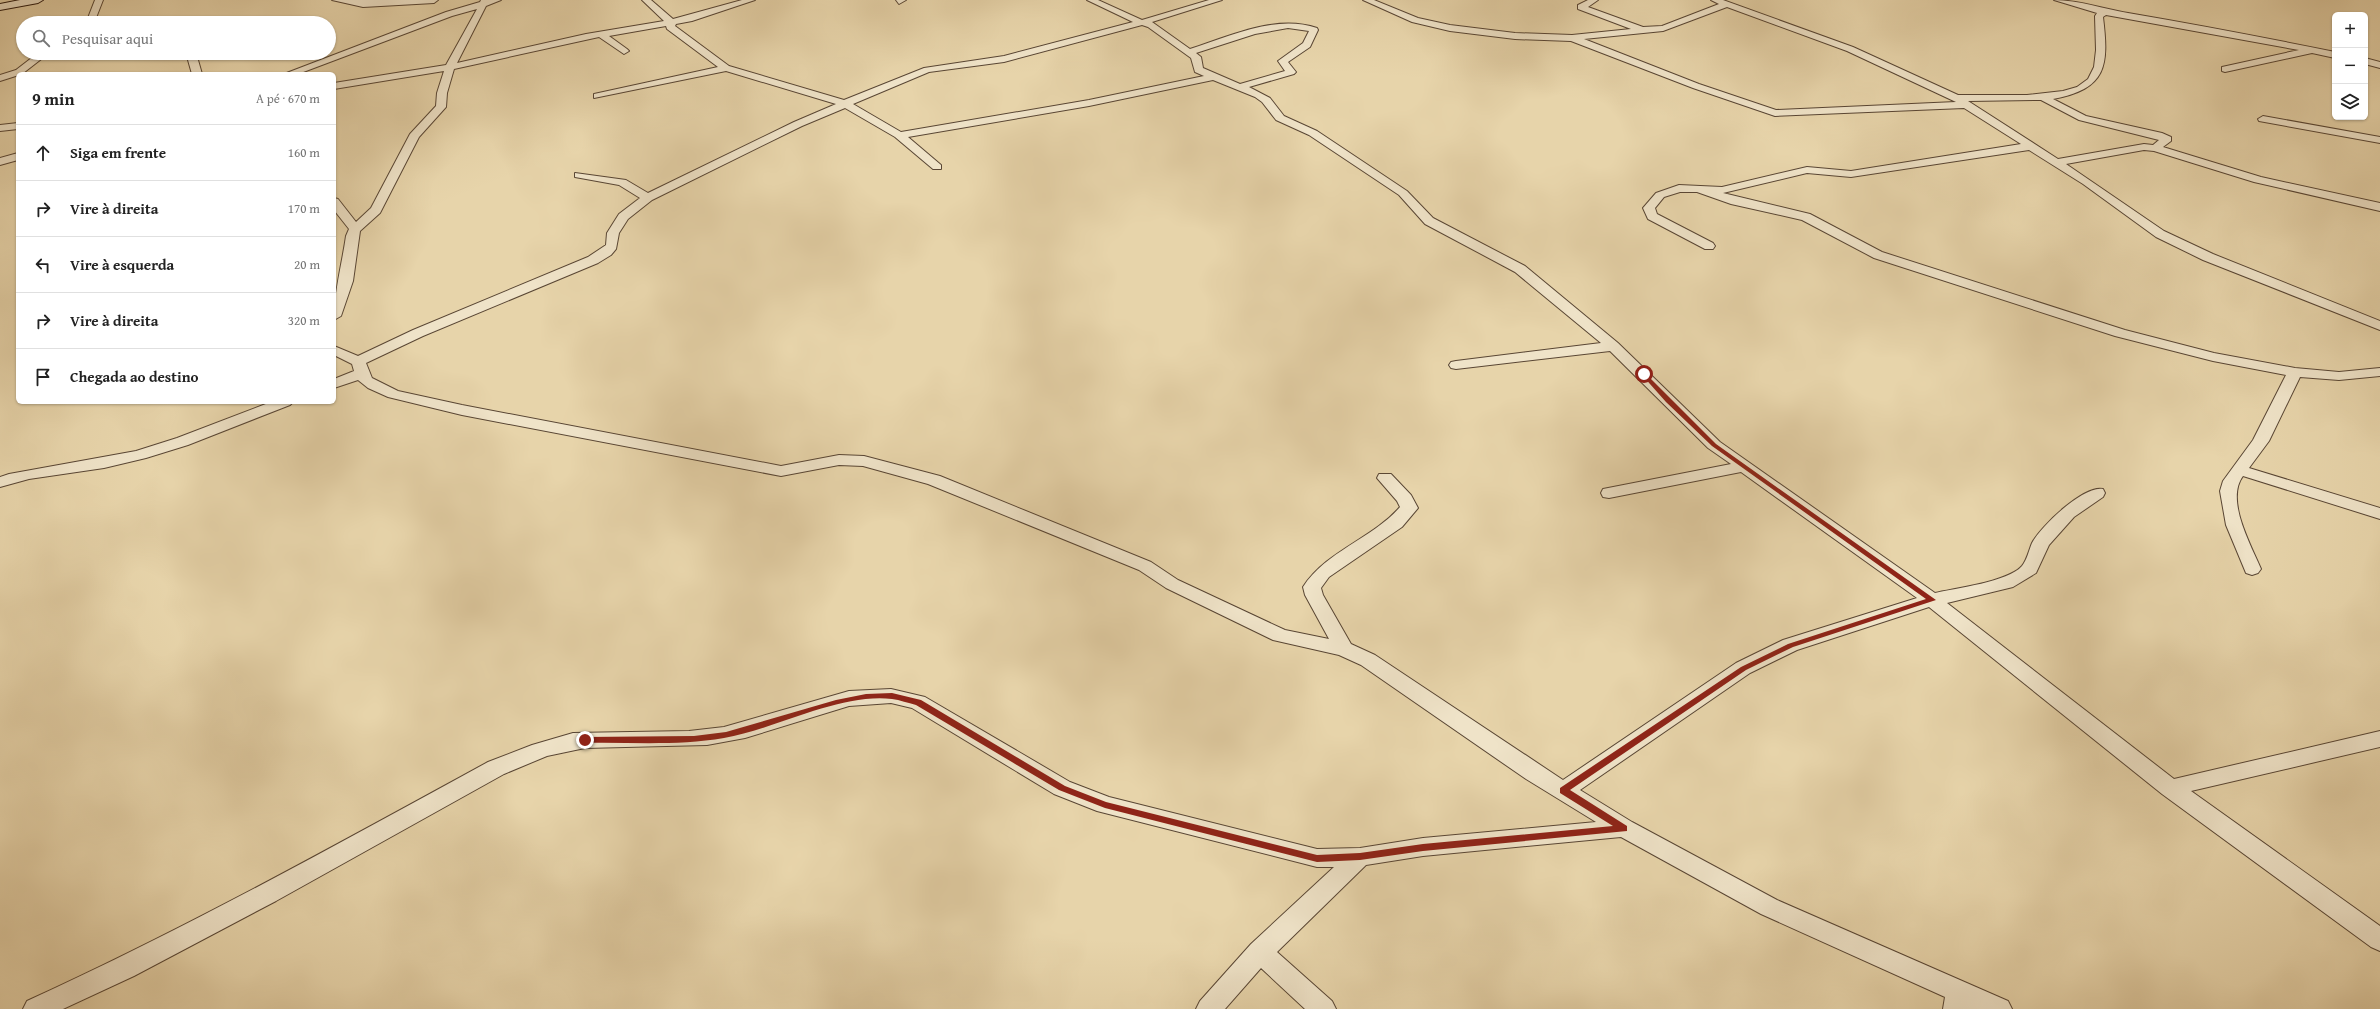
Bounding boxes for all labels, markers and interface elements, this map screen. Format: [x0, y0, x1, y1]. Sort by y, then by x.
map controls [2332, 12, 2368, 120]
button: + [2332, 12, 2368, 48]
search box [16, 16, 336, 60]
icon: search [30, 27, 52, 49]
text: Pesquisar aqui [62, 28, 153, 49]
button: − [2332, 48, 2368, 84]
button: layers [2332, 84, 2368, 120]
text: 9 min [32, 86, 74, 111]
text: A pé · 670 m [256, 89, 320, 108]
icon: ahead [32, 142, 54, 164]
text: Siga em frente [70, 142, 166, 163]
text: 160 m [288, 143, 320, 162]
icon: right [32, 198, 54, 220]
text: Vire à direita [70, 198, 158, 219]
text: 170 m [288, 199, 320, 218]
icon: left [32, 254, 54, 276]
text: Vire à esquerda [70, 254, 174, 275]
text: 20 m [294, 255, 320, 274]
icon: right [32, 310, 54, 332]
text: Vire à direita [70, 310, 158, 331]
text: 320 m [288, 311, 320, 330]
route start [1635, 365, 1653, 383]
icon: arrive [32, 366, 54, 388]
text: Chegada ao destino [70, 366, 198, 387]
route end [576, 731, 594, 749]

